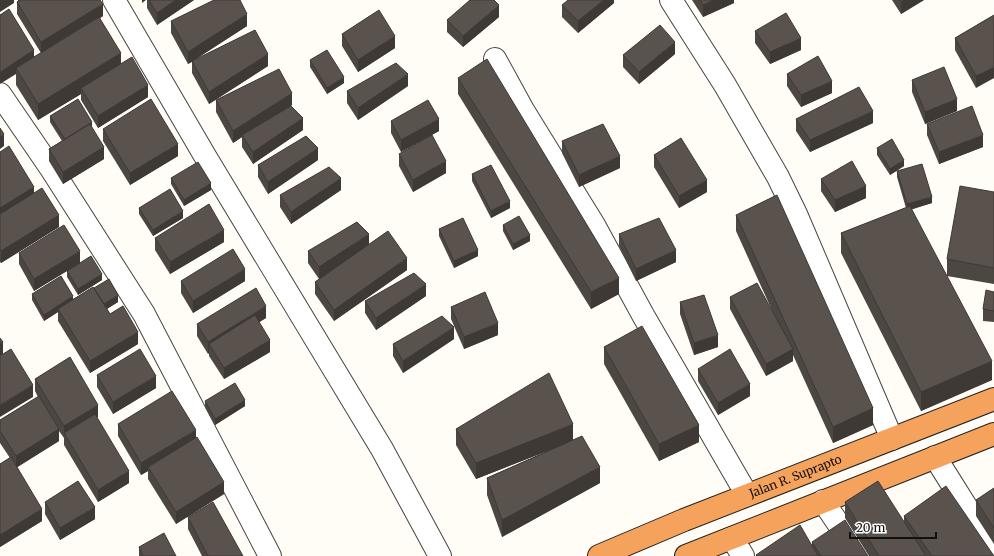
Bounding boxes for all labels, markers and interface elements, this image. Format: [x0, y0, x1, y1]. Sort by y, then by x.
street label: Jalan R. Suprapto [746, 451, 844, 501]
scale bar [850, 514, 936, 540]
text: 20 m [856, 520, 885, 535]

